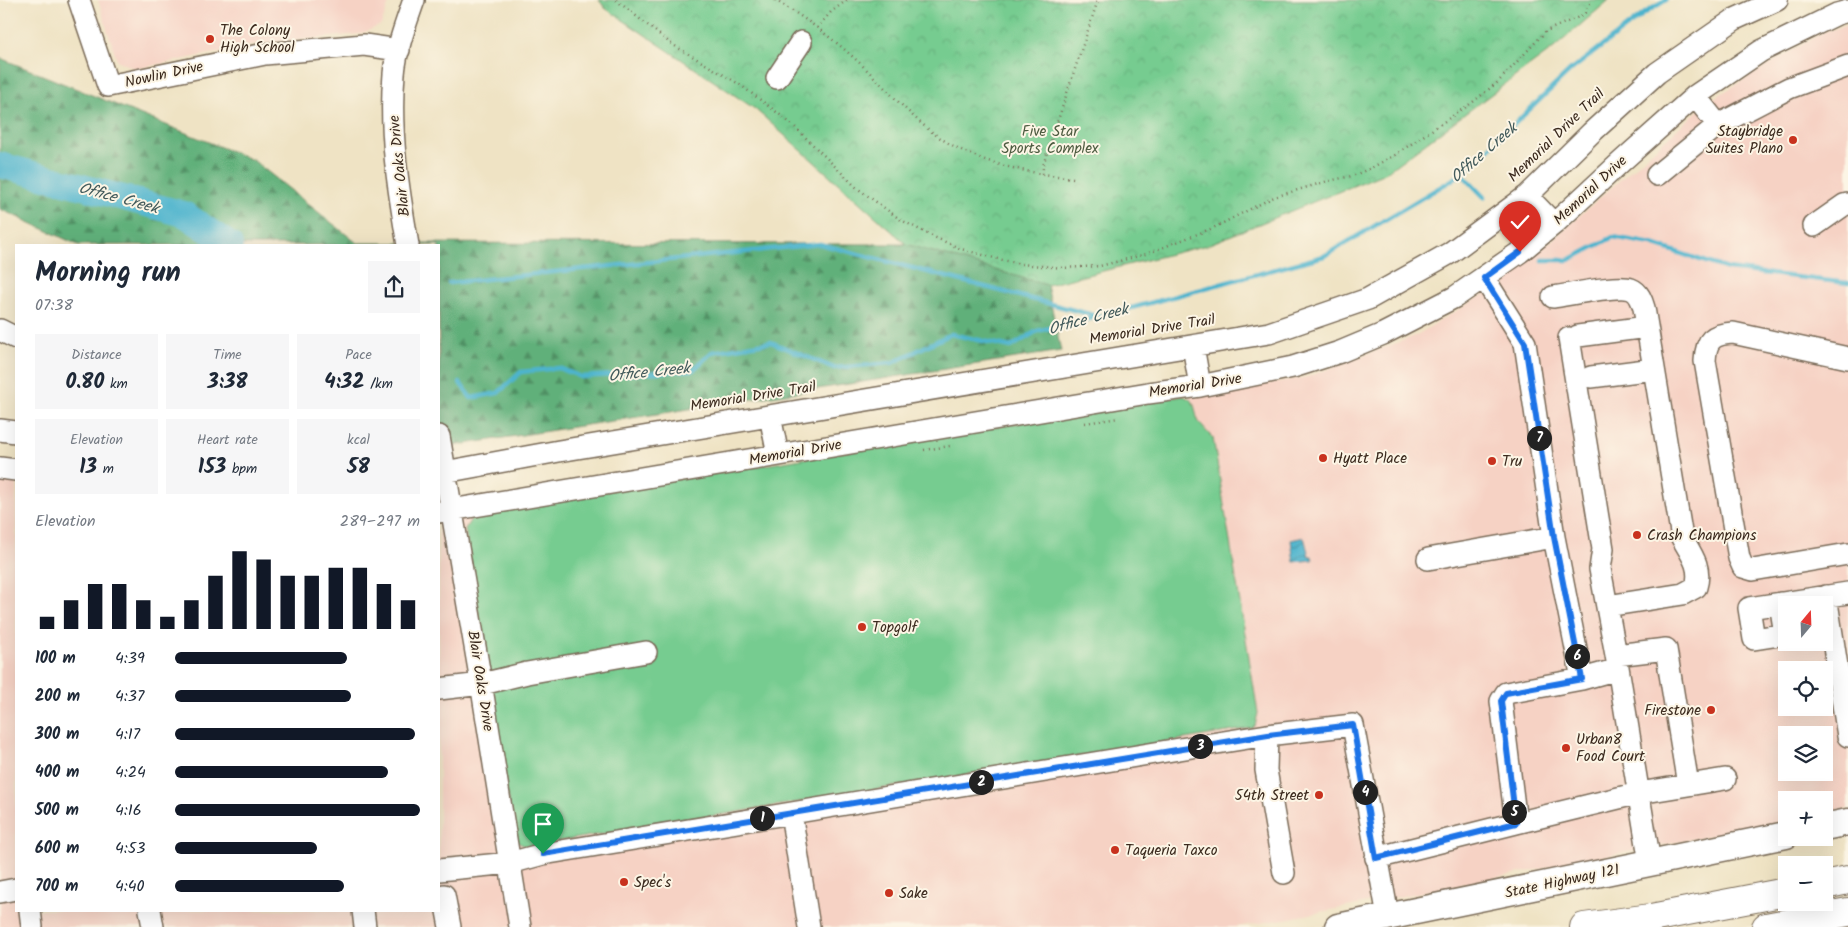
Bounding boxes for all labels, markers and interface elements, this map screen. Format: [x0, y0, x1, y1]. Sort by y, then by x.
place label: The Colony High School [220, 19, 295, 60]
marker: The Colony High School [204, 33, 216, 45]
street label: Nowlin Drive [123, 55, 206, 95]
street label: Memorial Drive Trail [1503, 83, 1611, 189]
street label: Blair Oaks Drive [383, 114, 417, 218]
water label: Office Creek [1445, 115, 1525, 189]
park label: Five Star Sports Complex [1002, 120, 1099, 161]
place label: Staybridge Suites Plano [1706, 120, 1783, 161]
marker: Staybridge Suites Plano [1787, 134, 1799, 146]
street label: Memorial Drive [1548, 150, 1633, 232]
water label: Office Creek [76, 176, 164, 222]
pin [1499, 201, 1541, 252]
icon: check [1506, 208, 1534, 236]
text: Morning run [35, 251, 181, 296]
button: share [368, 261, 420, 313]
text: 07:38 [35, 293, 73, 318]
water label: Office Creek [1046, 296, 1134, 342]
street label: Memorial Drive Trail [1087, 308, 1217, 352]
text: Distance [71, 344, 122, 366]
text: Time [213, 344, 242, 366]
text: Pace [345, 344, 372, 366]
water label: Office Creek [607, 356, 694, 389]
text: 0.80 [65, 366, 104, 399]
text: 3:38 [207, 366, 248, 399]
text: 4:32 [324, 366, 365, 399]
street label: Memorial Drive [1147, 367, 1244, 405]
text: km [104, 373, 128, 395]
text: /km [365, 373, 393, 395]
street label: Memorial Drive Trail [688, 375, 818, 419]
pin: 7 [1526, 426, 1552, 450]
text: 7 [1536, 427, 1543, 449]
text: Elevation [70, 429, 123, 451]
text: Heart rate [197, 429, 258, 451]
text: kcal [347, 429, 370, 451]
street label: Memorial Drive [747, 433, 844, 473]
place label: Hyatt Place [1333, 447, 1407, 471]
place label: Tru [1502, 450, 1522, 474]
text: 13 [79, 451, 97, 484]
text: 153 [198, 451, 226, 484]
text: 58 [347, 451, 370, 484]
marker: Hyatt Place [1317, 452, 1329, 464]
marker: Tru [1486, 455, 1498, 467]
text: m [97, 458, 114, 480]
text: bpm [226, 458, 257, 480]
text: Elevation [35, 509, 96, 534]
text: 289–297 m [340, 509, 420, 534]
place label: Crash Champions [1647, 524, 1757, 548]
marker: Crash Champions [1631, 529, 1643, 541]
north arrow [1778, 596, 1832, 651]
map controls [1778, 596, 1833, 911]
place label: Topgolf [872, 616, 919, 640]
marker: Topgolf [856, 621, 868, 633]
street label: Blair Oaks Drive [460, 629, 500, 734]
pin: 6 [1564, 644, 1590, 668]
text: 6 [1574, 645, 1581, 667]
text: 100 m [35, 646, 76, 671]
text: 4:39 [115, 646, 145, 671]
button: locate [1778, 661, 1833, 716]
text: 200 m [35, 684, 80, 709]
text: 4:37 [115, 684, 144, 709]
place label: Firestone [1644, 699, 1701, 723]
marker: Firestone [1705, 704, 1717, 716]
text: 300 m [35, 722, 79, 747]
text: 4:17 [115, 722, 140, 747]
button: layers [1778, 726, 1833, 781]
place label: Urban8 Food Court [1576, 728, 1645, 769]
pin: 3 [1188, 734, 1212, 758]
text: 3 [1197, 735, 1204, 757]
marker: Urban8 Food Court [1560, 742, 1572, 754]
text: 400 m [35, 760, 79, 785]
text: 4:24 [115, 760, 146, 785]
pin: 2 [968, 770, 994, 794]
text: 2 [977, 771, 986, 793]
pin: 4 [1352, 780, 1378, 804]
text: 4 [1362, 781, 1369, 803]
place label: 54th Street [1235, 784, 1309, 808]
marker: 54th Street [1313, 789, 1325, 801]
button: + [1778, 791, 1833, 846]
text: 500 m [35, 798, 79, 823]
text: 4:16 [115, 798, 142, 823]
pin: 5 [1502, 800, 1526, 824]
text: 5 [1511, 801, 1518, 823]
pin [522, 803, 564, 854]
pin: 1 [750, 806, 774, 830]
text: 1 [760, 807, 765, 829]
icon: arrive [529, 810, 557, 838]
text: 600 m [35, 836, 79, 861]
text: 4:53 [115, 836, 145, 861]
place label: Taqueria Taxco [1125, 839, 1218, 863]
marker: Taqueria Taxco [1109, 844, 1121, 856]
button: − [1778, 856, 1833, 911]
street label: State Highway 121 [1503, 858, 1622, 906]
place label: Spec's [634, 871, 672, 895]
text: 700 m [35, 874, 78, 899]
text: 4:40 [115, 874, 145, 899]
marker: Spec's [618, 876, 630, 888]
place label: Sake [899, 882, 928, 906]
marker: Sake [883, 887, 895, 899]

